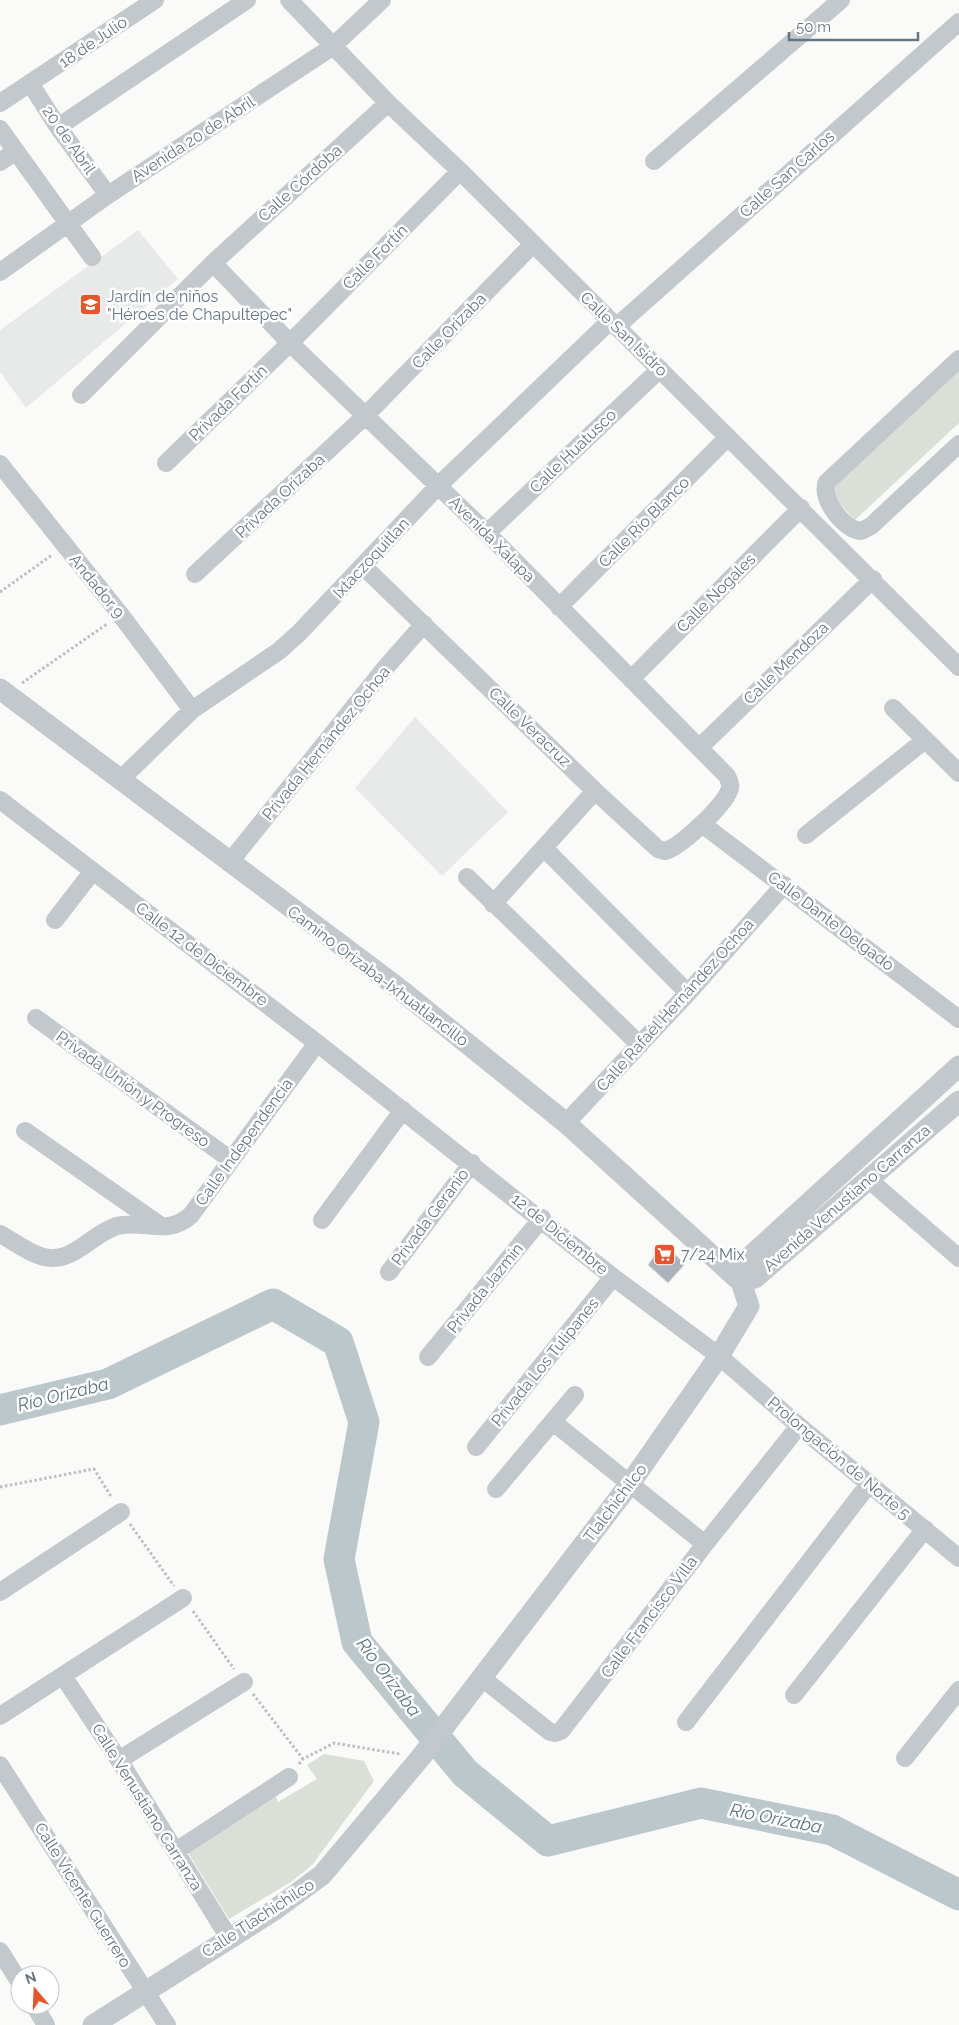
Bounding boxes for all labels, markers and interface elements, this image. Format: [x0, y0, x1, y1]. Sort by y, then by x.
scale bar [789, 10, 918, 42]
street label: 18 de Julio [55, 12, 131, 72]
text: 50 m [796, 18, 831, 36]
street label: Avenida 20 de Abril [128, 92, 259, 186]
street label: 20 de Abril [38, 102, 100, 178]
street label: Calle San Carlos [736, 126, 838, 221]
street label: Calle Córdoba [254, 141, 346, 225]
street label: Calle Fortín [339, 221, 411, 293]
place label: Jardín de niños "Héroes de Chapultepec" [107, 287, 292, 324]
street label: Calle San Isidro [577, 288, 671, 380]
street label: Calle Orizaba [408, 289, 490, 373]
school or university icon: Jardín de niños "Héroes de Chapultepec" [79, 293, 103, 317]
street label: Privada Fortín [185, 361, 271, 445]
street label: Calle Huatusco [526, 405, 620, 497]
street label: Privada Orizaba [231, 450, 329, 542]
street label: Calle Río Blanco [595, 473, 693, 571]
street label: Avenida Xalapa [445, 492, 539, 586]
street label: Ixtaczoquitlan [329, 514, 413, 602]
street label: Calle Nogales [673, 549, 760, 636]
street label: Andador 9 [65, 550, 129, 622]
street label: Calle Mendoza [740, 618, 832, 708]
street label: Privada Hernández Ochoa [258, 662, 394, 824]
street label: Calle Veracruz [485, 683, 575, 771]
street label: Calle Dante Delgado [764, 867, 898, 975]
street label: Calle 12 de Diciembre [132, 898, 272, 1010]
street label: Camino Orizaba-Ixhuatlancillo [284, 902, 472, 1050]
street label: Calle Rafaél Hernández Ochoa [592, 915, 758, 1095]
street label: Privada Unión y Progreso [53, 1027, 213, 1151]
street label: Calle Independencia [191, 1075, 297, 1209]
street label: Avenida Venustiano Carranza [760, 1120, 934, 1276]
street label: Privada Geranio [387, 1165, 473, 1269]
street label: 12 de Diciembre [508, 1189, 612, 1279]
street label: Privada Jazmín [443, 1239, 527, 1337]
supermarket icon: 7/24 Mix [653, 1242, 677, 1266]
place label: 7/24 Mix [681, 1245, 745, 1264]
street label: Privada Los Tulipanes [487, 1294, 603, 1430]
water label: Río Orizaba [15, 1372, 111, 1415]
street label: Prolongación de Norte 5 [764, 1393, 914, 1523]
street label: Tlalchichilco [579, 1460, 651, 1546]
street label: Calle Francisco Villa [597, 1552, 701, 1682]
water label: Río Orizaba [353, 1633, 426, 1721]
street label: Calle Venustiano Carranza [88, 1720, 206, 1894]
water label: Río Orizaba [728, 1799, 824, 1837]
street label: Calle Vicente Guerrero [31, 1819, 135, 1971]
street label: Calle Tlachichilco [198, 1875, 318, 1961]
north arrow [10, 1965, 60, 2015]
text: N [23, 1968, 38, 1987]

